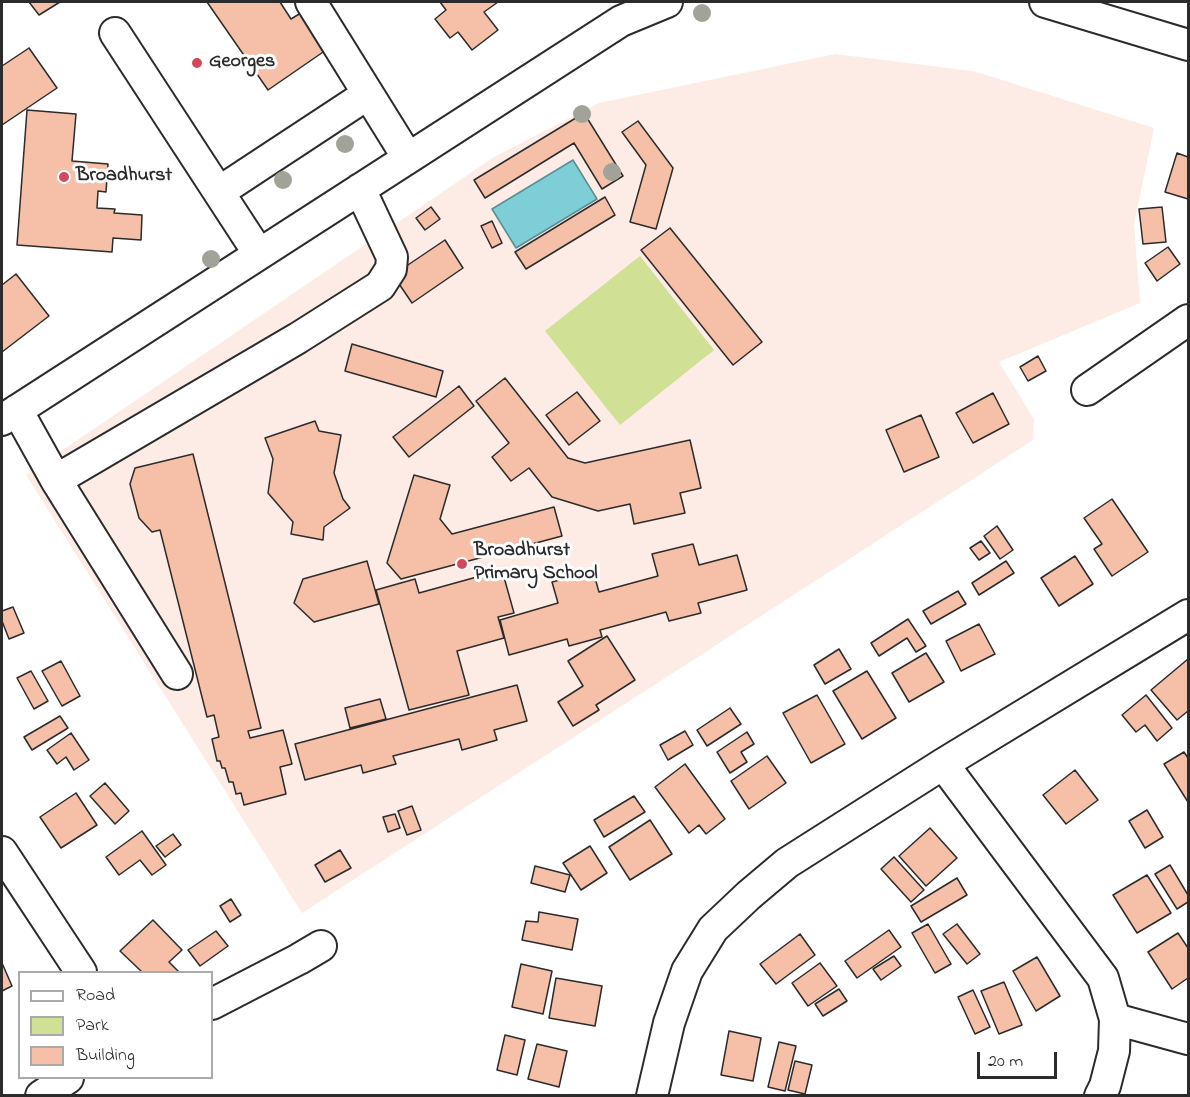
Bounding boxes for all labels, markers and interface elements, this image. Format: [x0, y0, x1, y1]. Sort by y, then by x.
place label: Georges [209, 51, 275, 75]
marker: Georges [190, 56, 204, 70]
place label: Broadhurst [76, 165, 172, 189]
marker: Broadhurst [57, 170, 71, 184]
place label: Broadhurst Primary School [474, 540, 598, 587]
marker: Broadhurst Primary School [455, 557, 469, 571]
legend [18, 971, 213, 1079]
text: Road [76, 983, 115, 1009]
text: Park [76, 1013, 109, 1039]
scale bar [980, 1040, 1060, 1078]
text: Building [76, 1043, 135, 1069]
text: 20 m [988, 1049, 1023, 1075]

